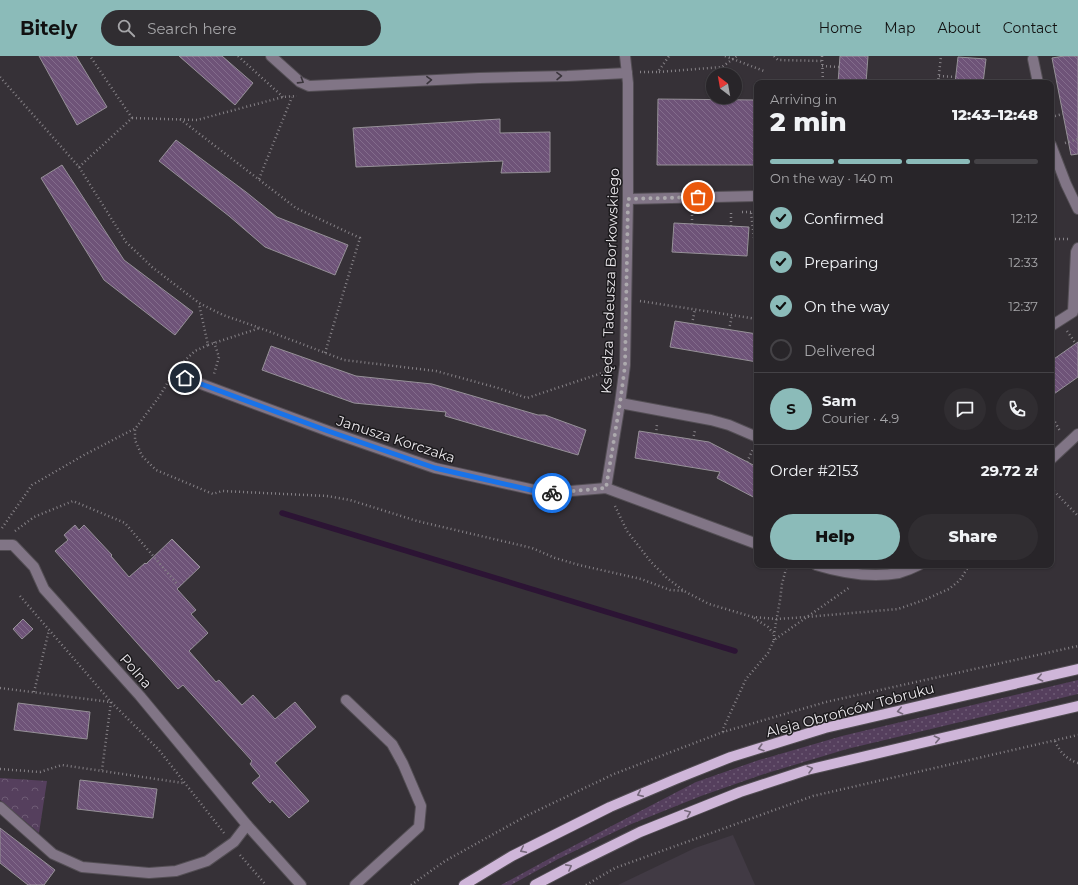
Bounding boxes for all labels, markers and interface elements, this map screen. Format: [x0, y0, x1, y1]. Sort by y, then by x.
search box [101, 10, 381, 46]
text: Bitely [20, 17, 77, 40]
icon: search [115, 17, 137, 39]
text: Search here [147, 19, 237, 38]
text: Home [819, 19, 862, 37]
text: Map [884, 19, 915, 37]
text: About [937, 19, 981, 37]
text: Contact [1003, 19, 1058, 37]
north arrow [706, 68, 742, 104]
map controls [706, 68, 742, 104]
one-way arrow [556, 72, 562, 81]
one-way arrow [297, 76, 304, 84]
one-way arrow [426, 76, 432, 85]
text: Arriving in [770, 91, 837, 107]
text: 12:43–12:48 [952, 105, 1038, 124]
text: 2 min [770, 106, 847, 138]
street label: Księdza Tadeusza Borkowskiego [597, 168, 623, 394]
text: On the way · 140 m [770, 170, 893, 186]
pin [681, 180, 715, 214]
icon: bag [687, 186, 709, 208]
icon: check [770, 207, 792, 229]
text: Confirmed [804, 209, 884, 228]
text: 12:12 [1011, 210, 1038, 226]
icon: check [770, 251, 792, 273]
text: Preparing [804, 253, 879, 272]
text: 12:33 [1009, 254, 1038, 270]
icon: check [770, 295, 792, 317]
text: On the way [804, 297, 889, 316]
text: 12:37 [1008, 298, 1038, 314]
text: Delivered [804, 341, 876, 360]
pin [168, 361, 202, 395]
icon: home [174, 367, 196, 389]
button: chat [944, 388, 986, 430]
button: phone [996, 388, 1038, 430]
text: Sam [822, 391, 857, 410]
text: S [786, 399, 796, 418]
text: Courier · 4.9 [822, 410, 899, 426]
street label: Janusza Korczaka [334, 411, 458, 467]
text: Order #2153 [770, 461, 859, 480]
text: 29.72 zł [981, 461, 1038, 480]
courier [532, 473, 572, 513]
icon: bike [541, 482, 563, 504]
button: Help [770, 514, 900, 560]
button: Share [908, 514, 1038, 560]
street label: Polna [116, 650, 156, 692]
one-way arrow [1037, 673, 1044, 682]
street label: Aleja Obrońców Tobruku [764, 679, 936, 741]
one-way arrow [897, 706, 903, 714]
one-way arrow [933, 735, 940, 743]
one-way arrow [757, 743, 764, 752]
one-way arrow [807, 766, 813, 774]
one-way arrow [637, 789, 645, 797]
one-way arrow [684, 809, 691, 817]
one-way arrow [520, 845, 527, 853]
one-way arrow [565, 864, 573, 871]

